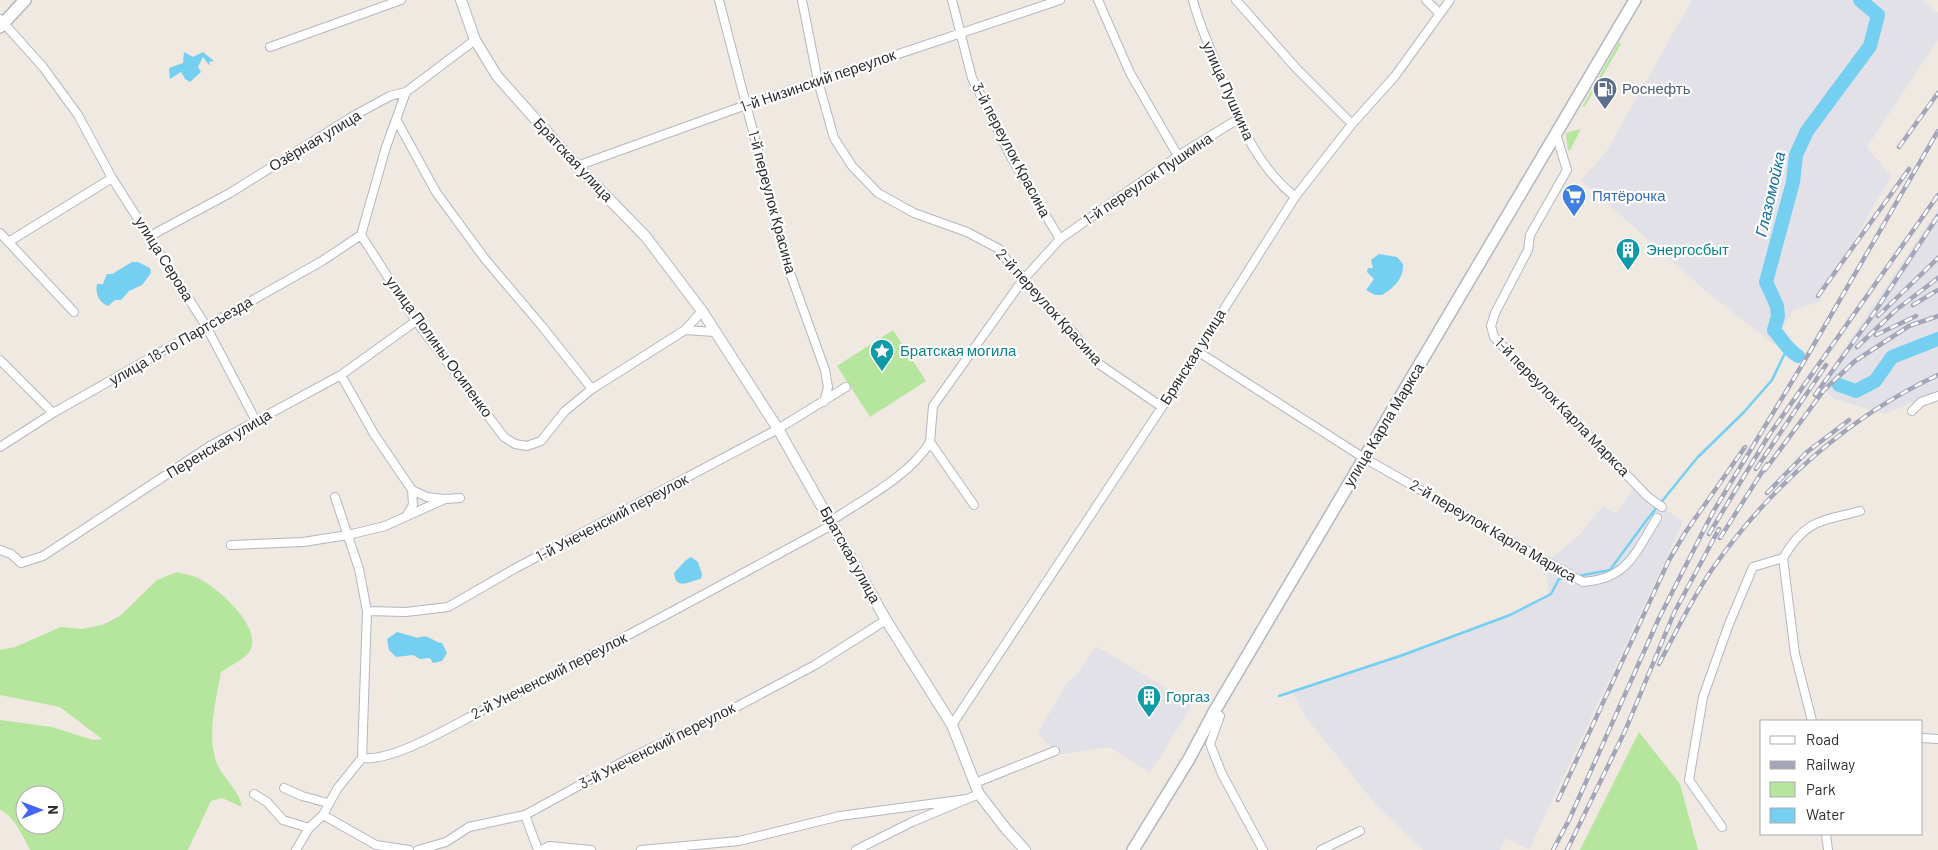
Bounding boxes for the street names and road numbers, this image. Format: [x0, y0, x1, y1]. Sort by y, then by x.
street label: улица Пушкина [1199, 38, 1259, 143]
street label: 1-й Низинский переулок [738, 45, 898, 115]
street label: 3-й переулок Красина [969, 79, 1055, 221]
street label: Озёрная улица [265, 105, 364, 175]
street label: Братская улица [530, 114, 618, 205]
street label: 1-й переулок Красина [745, 128, 801, 276]
street label: 1-й переулок Пушкина [1080, 128, 1216, 228]
street label: улица Серова [132, 213, 198, 305]
street label: 2-й переулок Красина [993, 244, 1107, 369]
street label: улица Полины Осипенко [383, 273, 497, 420]
street label: улица 18-го Партсъезда [106, 291, 256, 388]
street label: Брянская улица [1155, 305, 1229, 408]
street label: 1-й переулок Карла Маркса [1491, 333, 1634, 480]
street label: улица Карла Маркса [1339, 359, 1428, 490]
street label: Перенская улица [163, 404, 275, 482]
street label: 1-й Унеченский переулок [532, 469, 691, 565]
street label: 2-й переулок Карла Маркса [1407, 475, 1581, 586]
street label: Братская улица [817, 503, 885, 607]
street label: 2-й Унеченский переулок [468, 628, 630, 722]
street label: 3-й Унеченский переулок [576, 698, 738, 792]

